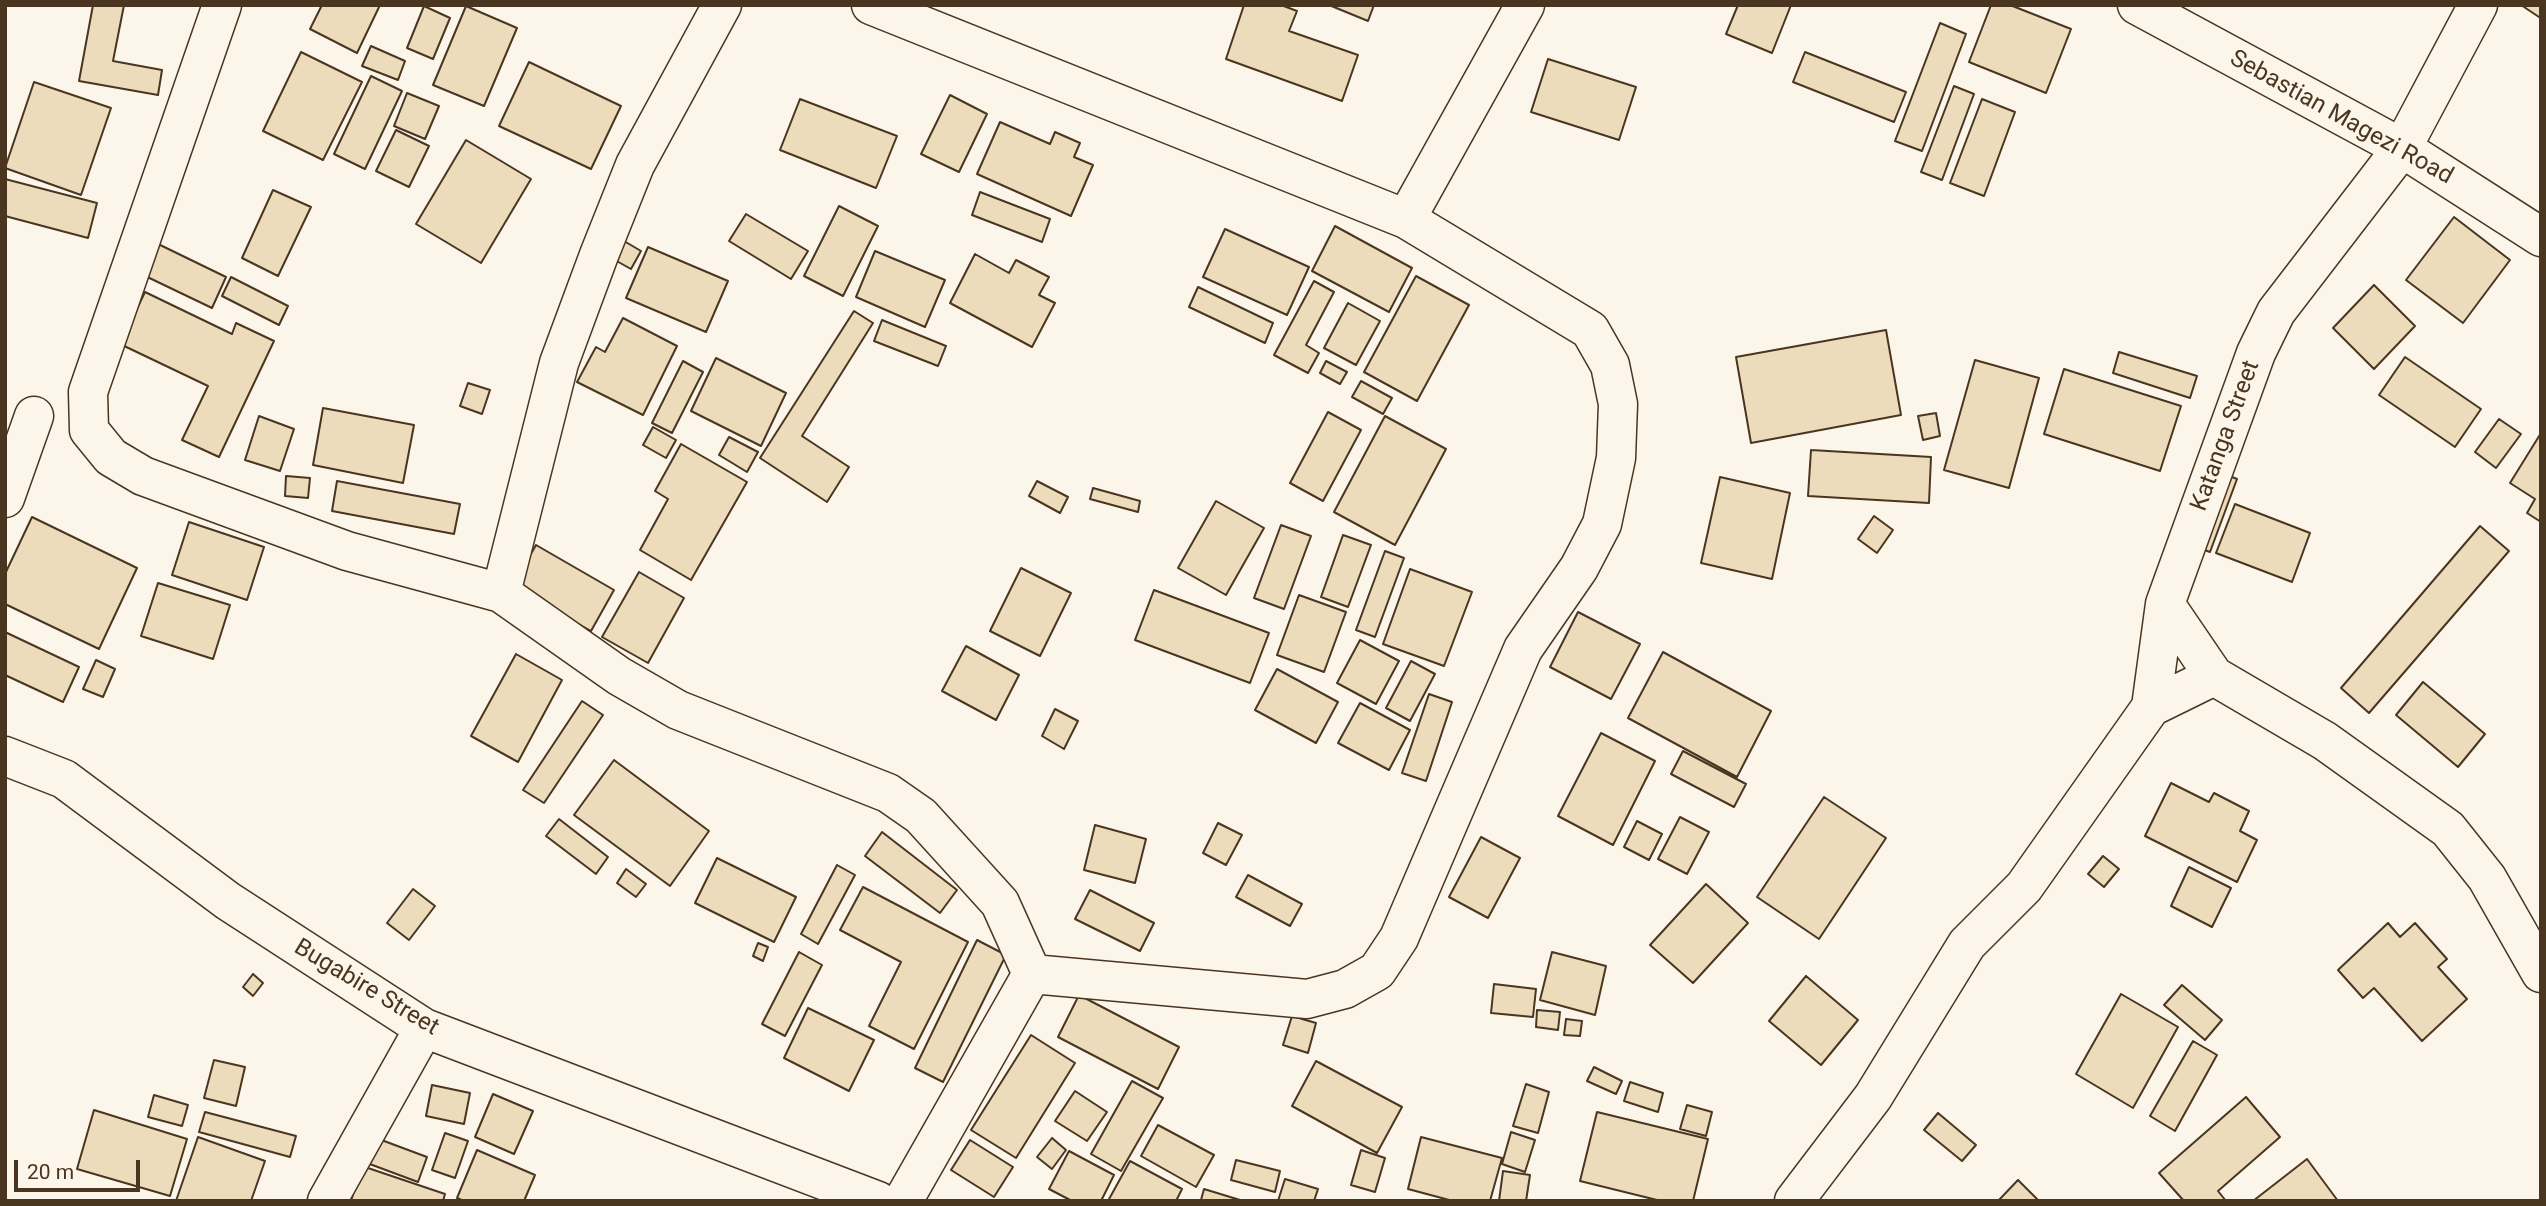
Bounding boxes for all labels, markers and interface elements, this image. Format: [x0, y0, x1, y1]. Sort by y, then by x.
street label: Sebastian Magezi Road [2224, 45, 2458, 191]
street label: Katanga Street [2185, 357, 2267, 515]
street label: Bugabire Street [288, 933, 444, 1043]
scale bar [18, 1146, 144, 1190]
text: 20 m [27, 1160, 74, 1184]

